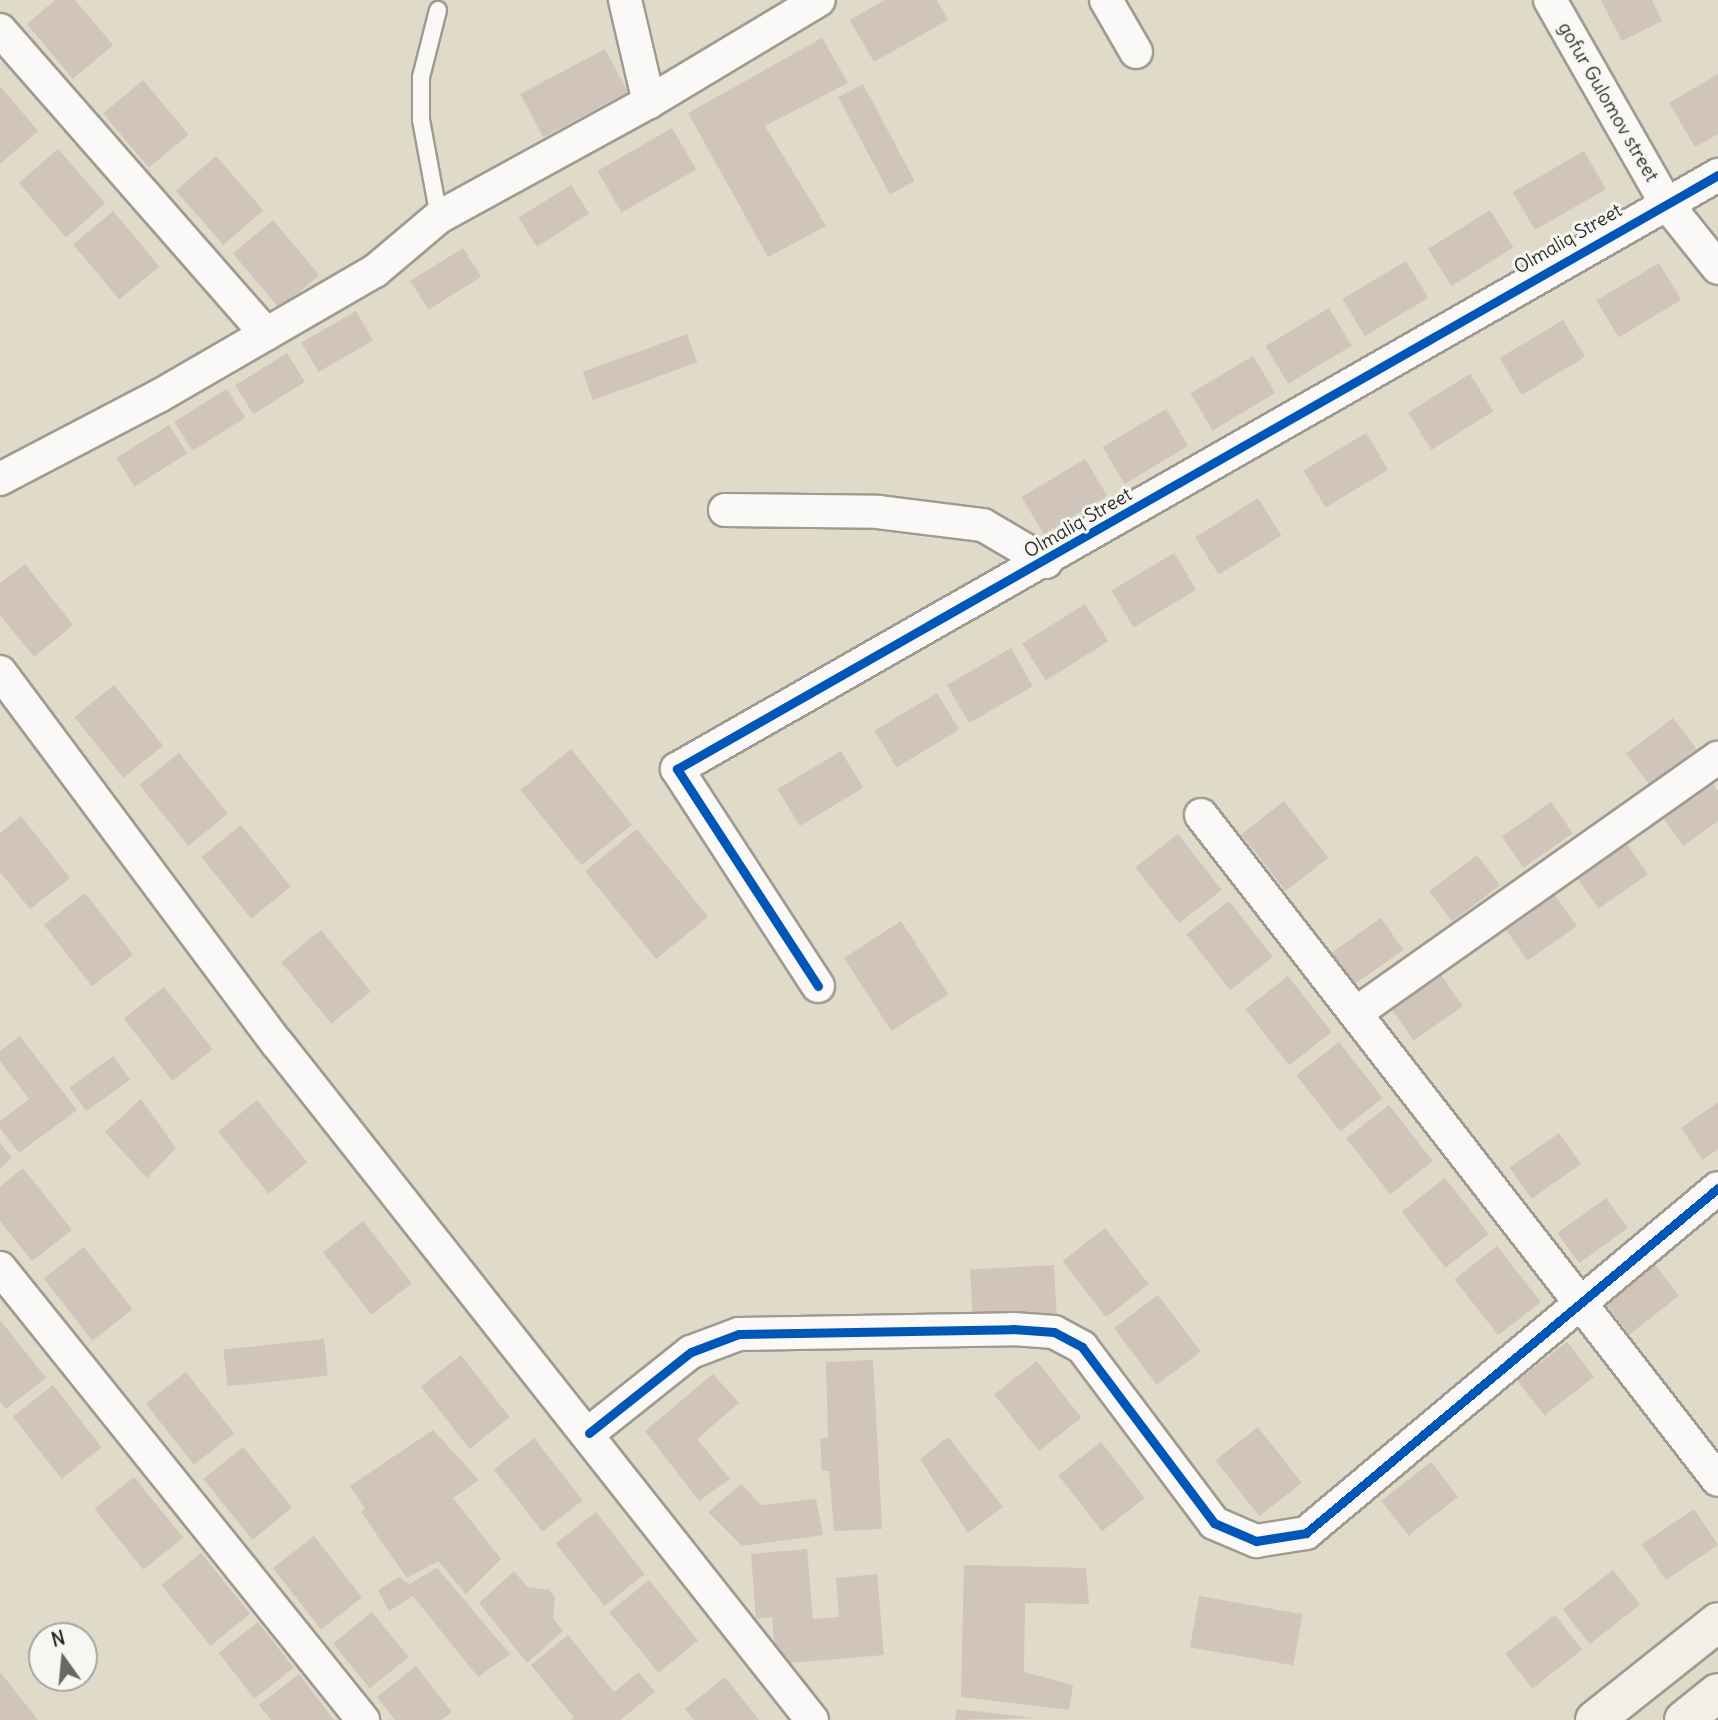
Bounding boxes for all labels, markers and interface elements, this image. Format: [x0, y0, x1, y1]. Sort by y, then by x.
street label: gofur Gulomov street [1553, 18, 1663, 186]
street label: Olmaliq Street [1510, 199, 1626, 279]
street label: Olmaliq Street [1020, 483, 1136, 563]
north arrow [28, 1622, 98, 1692]
text: N [49, 1625, 68, 1652]

